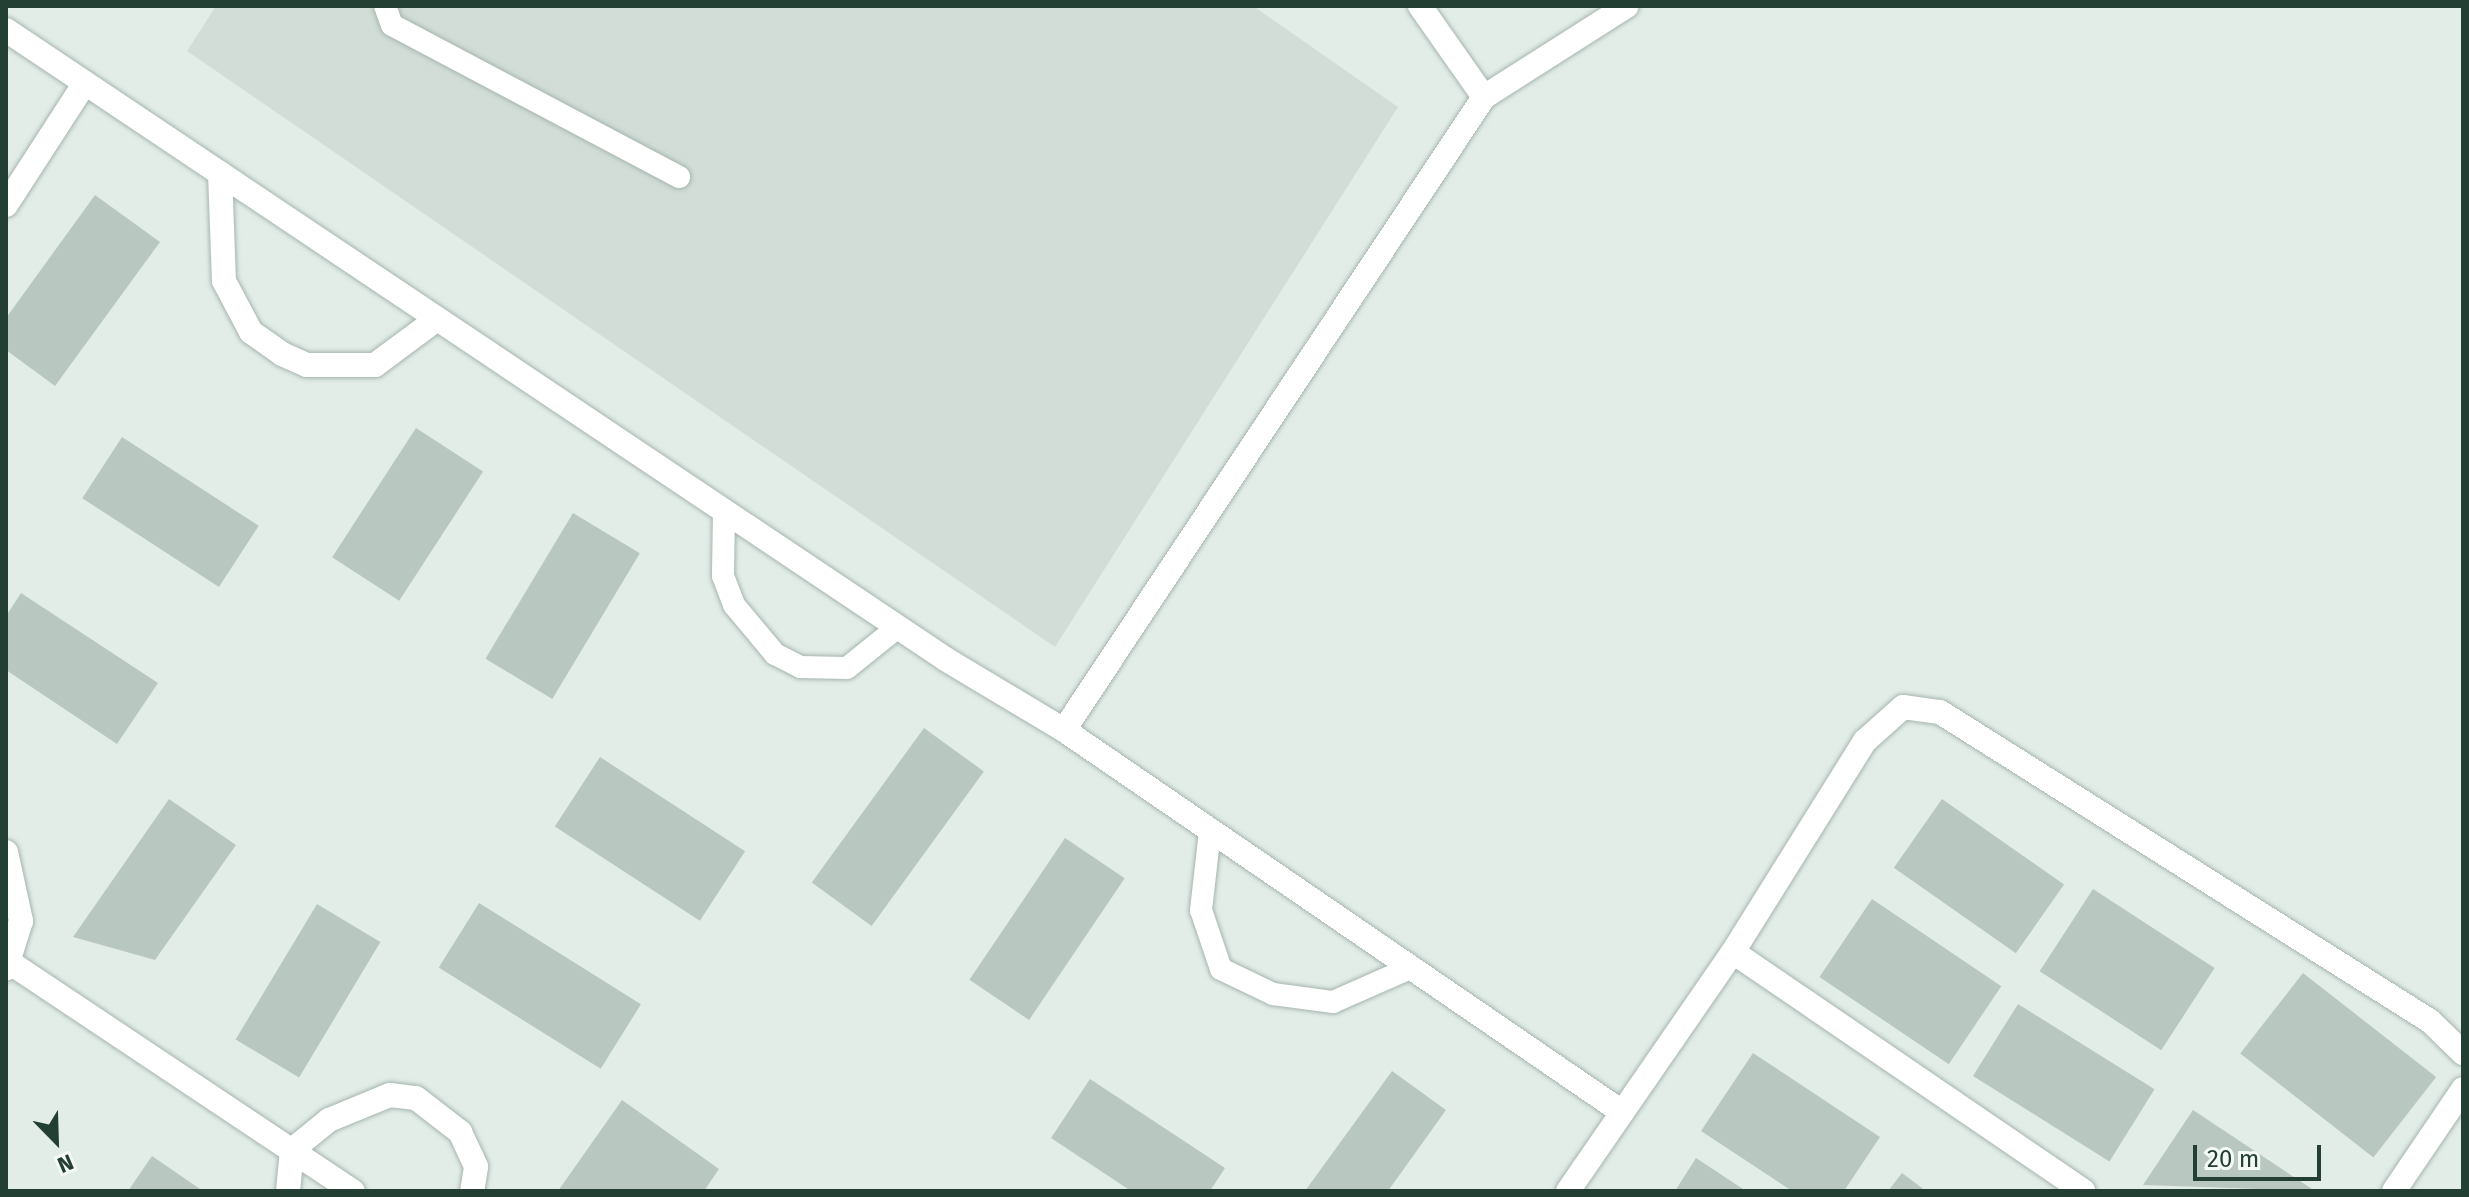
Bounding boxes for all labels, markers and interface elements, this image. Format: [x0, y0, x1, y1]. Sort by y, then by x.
north arrow [16, 1101, 96, 1181]
scale bar [2197, 1129, 2325, 1179]
text: 20 m [2207, 1145, 2259, 1173]
text: N [54, 1148, 78, 1179]

